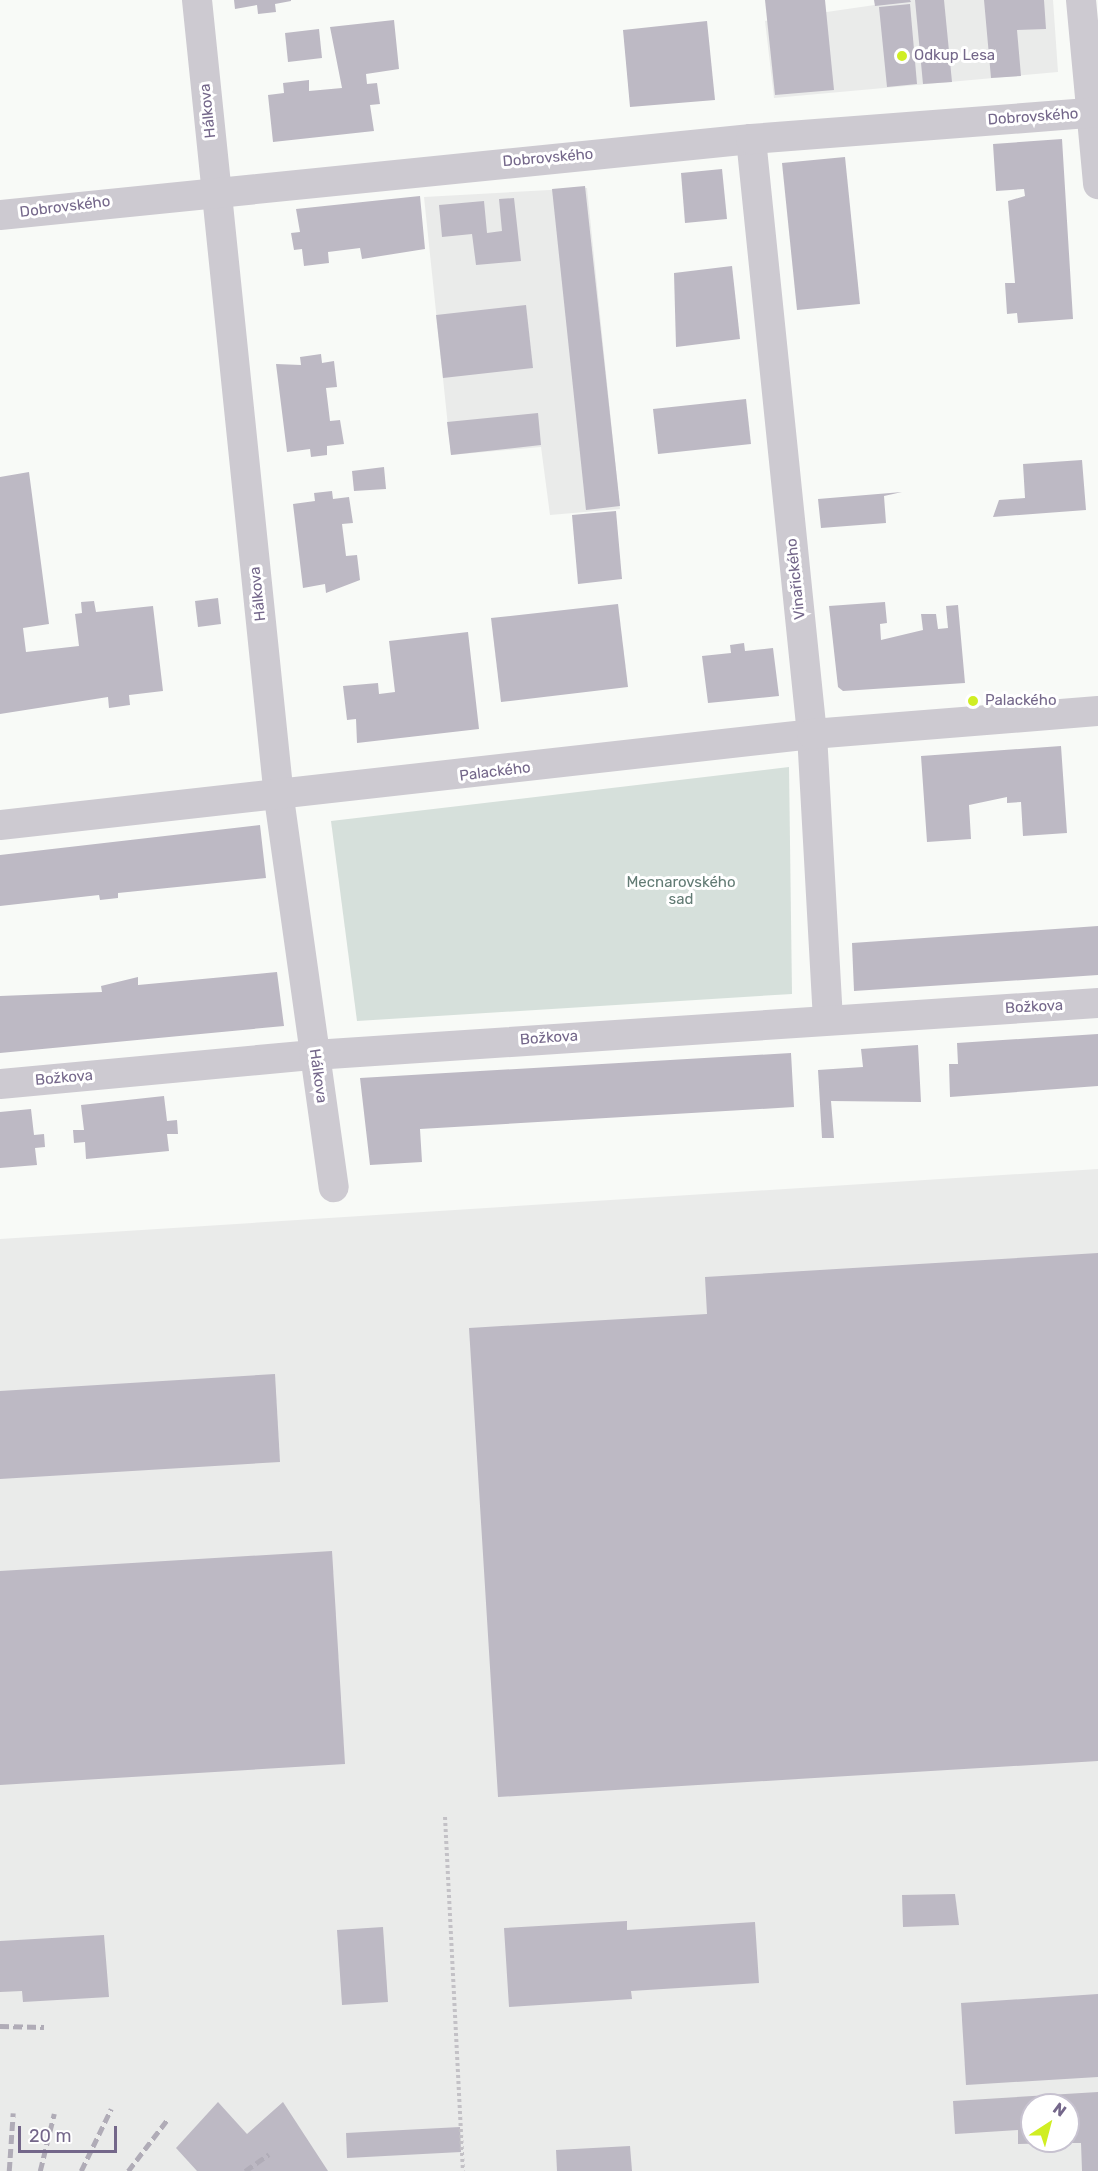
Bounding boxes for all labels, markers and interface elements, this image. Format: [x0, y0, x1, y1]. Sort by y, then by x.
place label: Odkup Lesa [914, 47, 995, 65]
marker: Odkup Lesa [895, 49, 909, 63]
street label: Hálkova [196, 83, 220, 139]
street label: Dobrovského [987, 105, 1079, 129]
street label: Dobrovského [502, 145, 594, 171]
street label: Dobrovského [19, 193, 111, 221]
street label: Vinařického [783, 537, 809, 621]
street label: Hálkova [246, 566, 270, 622]
place label: Palackého [985, 692, 1056, 710]
marker: Palackého [966, 694, 980, 708]
street label: Palackého [458, 759, 532, 785]
park label: Mecnarovského sad [626, 873, 736, 908]
street label: Božkova [1004, 996, 1064, 1018]
street label: Božkova [519, 1027, 579, 1049]
street label: Hálkova [305, 1048, 331, 1104]
street label: Božkova [34, 1066, 94, 1090]
north arrow [1020, 2093, 1080, 2153]
text: N [1049, 2099, 1070, 2121]
scale bar [21, 2114, 120, 2152]
text: 20 m [29, 2125, 71, 2147]

